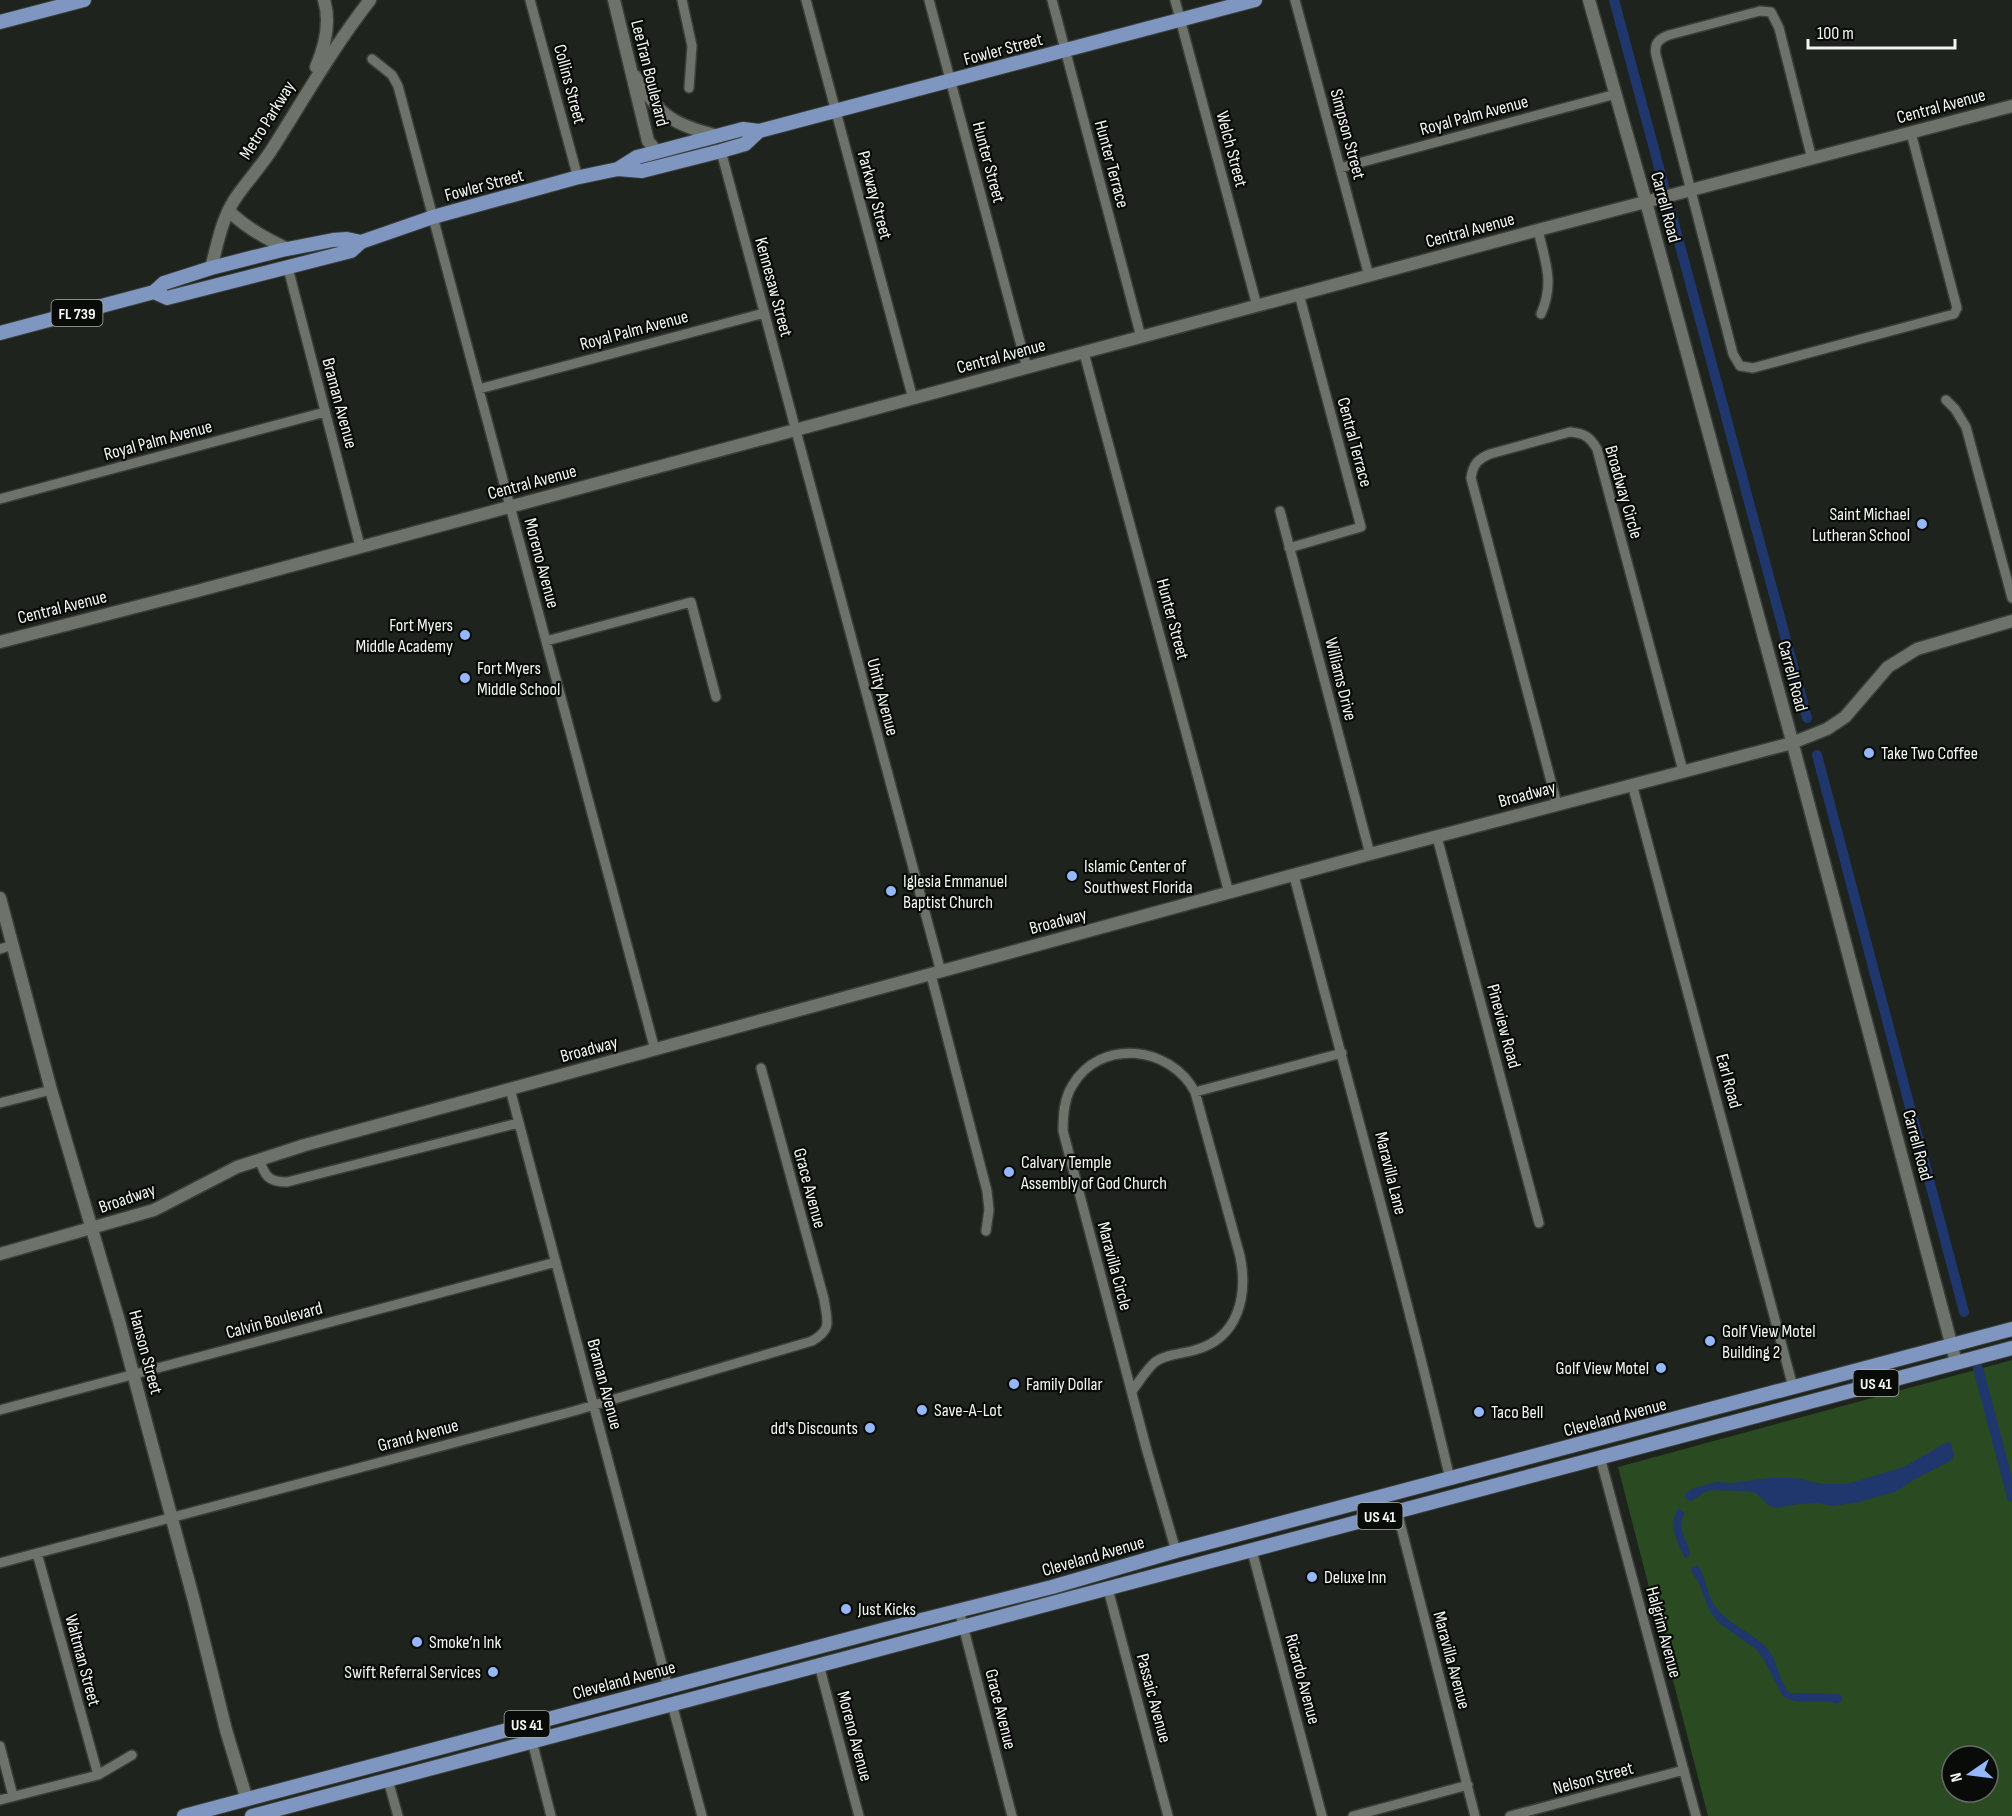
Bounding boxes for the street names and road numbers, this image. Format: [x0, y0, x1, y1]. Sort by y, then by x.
street label: LeeTran Boulevard [626, 18, 673, 128]
street label: Fowler Street [961, 29, 1045, 70]
street label: Collins Street [549, 42, 590, 127]
street label: Metro Parkway [235, 77, 300, 163]
street label: Central Avenue [1894, 85, 1988, 128]
street label: Simpson Street [1325, 87, 1370, 182]
street label: Royal Palm Avenue [1418, 91, 1531, 140]
street label: Welch Street [1211, 109, 1252, 190]
street label: Hunter Terrace [1090, 118, 1133, 210]
street label: Hunter Street [968, 119, 1010, 205]
street label: Parkway Street [853, 149, 897, 242]
street label: Fowler Street [442, 165, 526, 206]
street label: Carrell Road [1646, 170, 1685, 245]
street label: Central Avenue [1423, 209, 1517, 252]
street label: Kennesaw Street [750, 235, 797, 340]
road number: FL 739 [52, 300, 103, 326]
street label: Royal Palm Avenue [578, 306, 691, 355]
street label: Central Avenue [954, 335, 1048, 378]
street label: Braman Avenue [317, 356, 362, 451]
street label: Central Terrace [1332, 395, 1377, 489]
street label: Royal Palm Avenue [102, 416, 215, 465]
street label: Broadway Circle [1600, 443, 1647, 541]
street label: Central Avenue [485, 461, 579, 504]
street label: Moreno Avenue [519, 516, 564, 610]
street label: Hunter Street [1152, 576, 1194, 662]
street label: Central Avenue [15, 586, 109, 629]
street label: Williams Drive [1320, 635, 1361, 723]
street label: Carrell Road [1773, 639, 1812, 714]
street label: Unity Avenue [862, 656, 903, 738]
street label: Broadway [1496, 777, 1558, 812]
street label: Broadway [1027, 904, 1089, 939]
street label: Pineview Road [1482, 982, 1525, 1070]
street label: Broadway [558, 1032, 620, 1067]
street label: Earl Road [1711, 1052, 1746, 1111]
street label: Carrell Road [1898, 1108, 1937, 1183]
street label: Maravilla Lane [1370, 1130, 1411, 1217]
street label: Grace Avenue [789, 1146, 830, 1230]
street label: Broadway [96, 1179, 158, 1218]
street label: Maravilla Circle [1093, 1220, 1136, 1313]
street label: Calvin Boulevard [224, 1298, 325, 1343]
street label: Hanson Street [124, 1308, 167, 1397]
street label: Braman Avenue [582, 1337, 627, 1432]
road number: US 41 [1854, 1370, 1898, 1396]
street label: Cleveland Avenue [1561, 1394, 1669, 1441]
street label: Grand Avenue [375, 1415, 461, 1456]
road number: US 41 [1358, 1503, 1402, 1529]
street label: Cleveland Avenue [1039, 1532, 1147, 1581]
street label: Halgrim Avenue [1641, 1584, 1686, 1680]
street label: Maravilla Avenue [1428, 1609, 1475, 1711]
street label: Waltman Street [60, 1612, 105, 1709]
street label: Ricardo Avenue [1280, 1632, 1325, 1726]
street label: Passaic Avenue [1132, 1651, 1175, 1745]
street label: Cleveland Avenue [570, 1657, 678, 1704]
street label: Grace Avenue [980, 1667, 1021, 1751]
street label: Moreno Avenue [832, 1689, 877, 1783]
road number: US 41 [504, 1711, 550, 1737]
street label: Nelson Street [1551, 1758, 1636, 1799]

